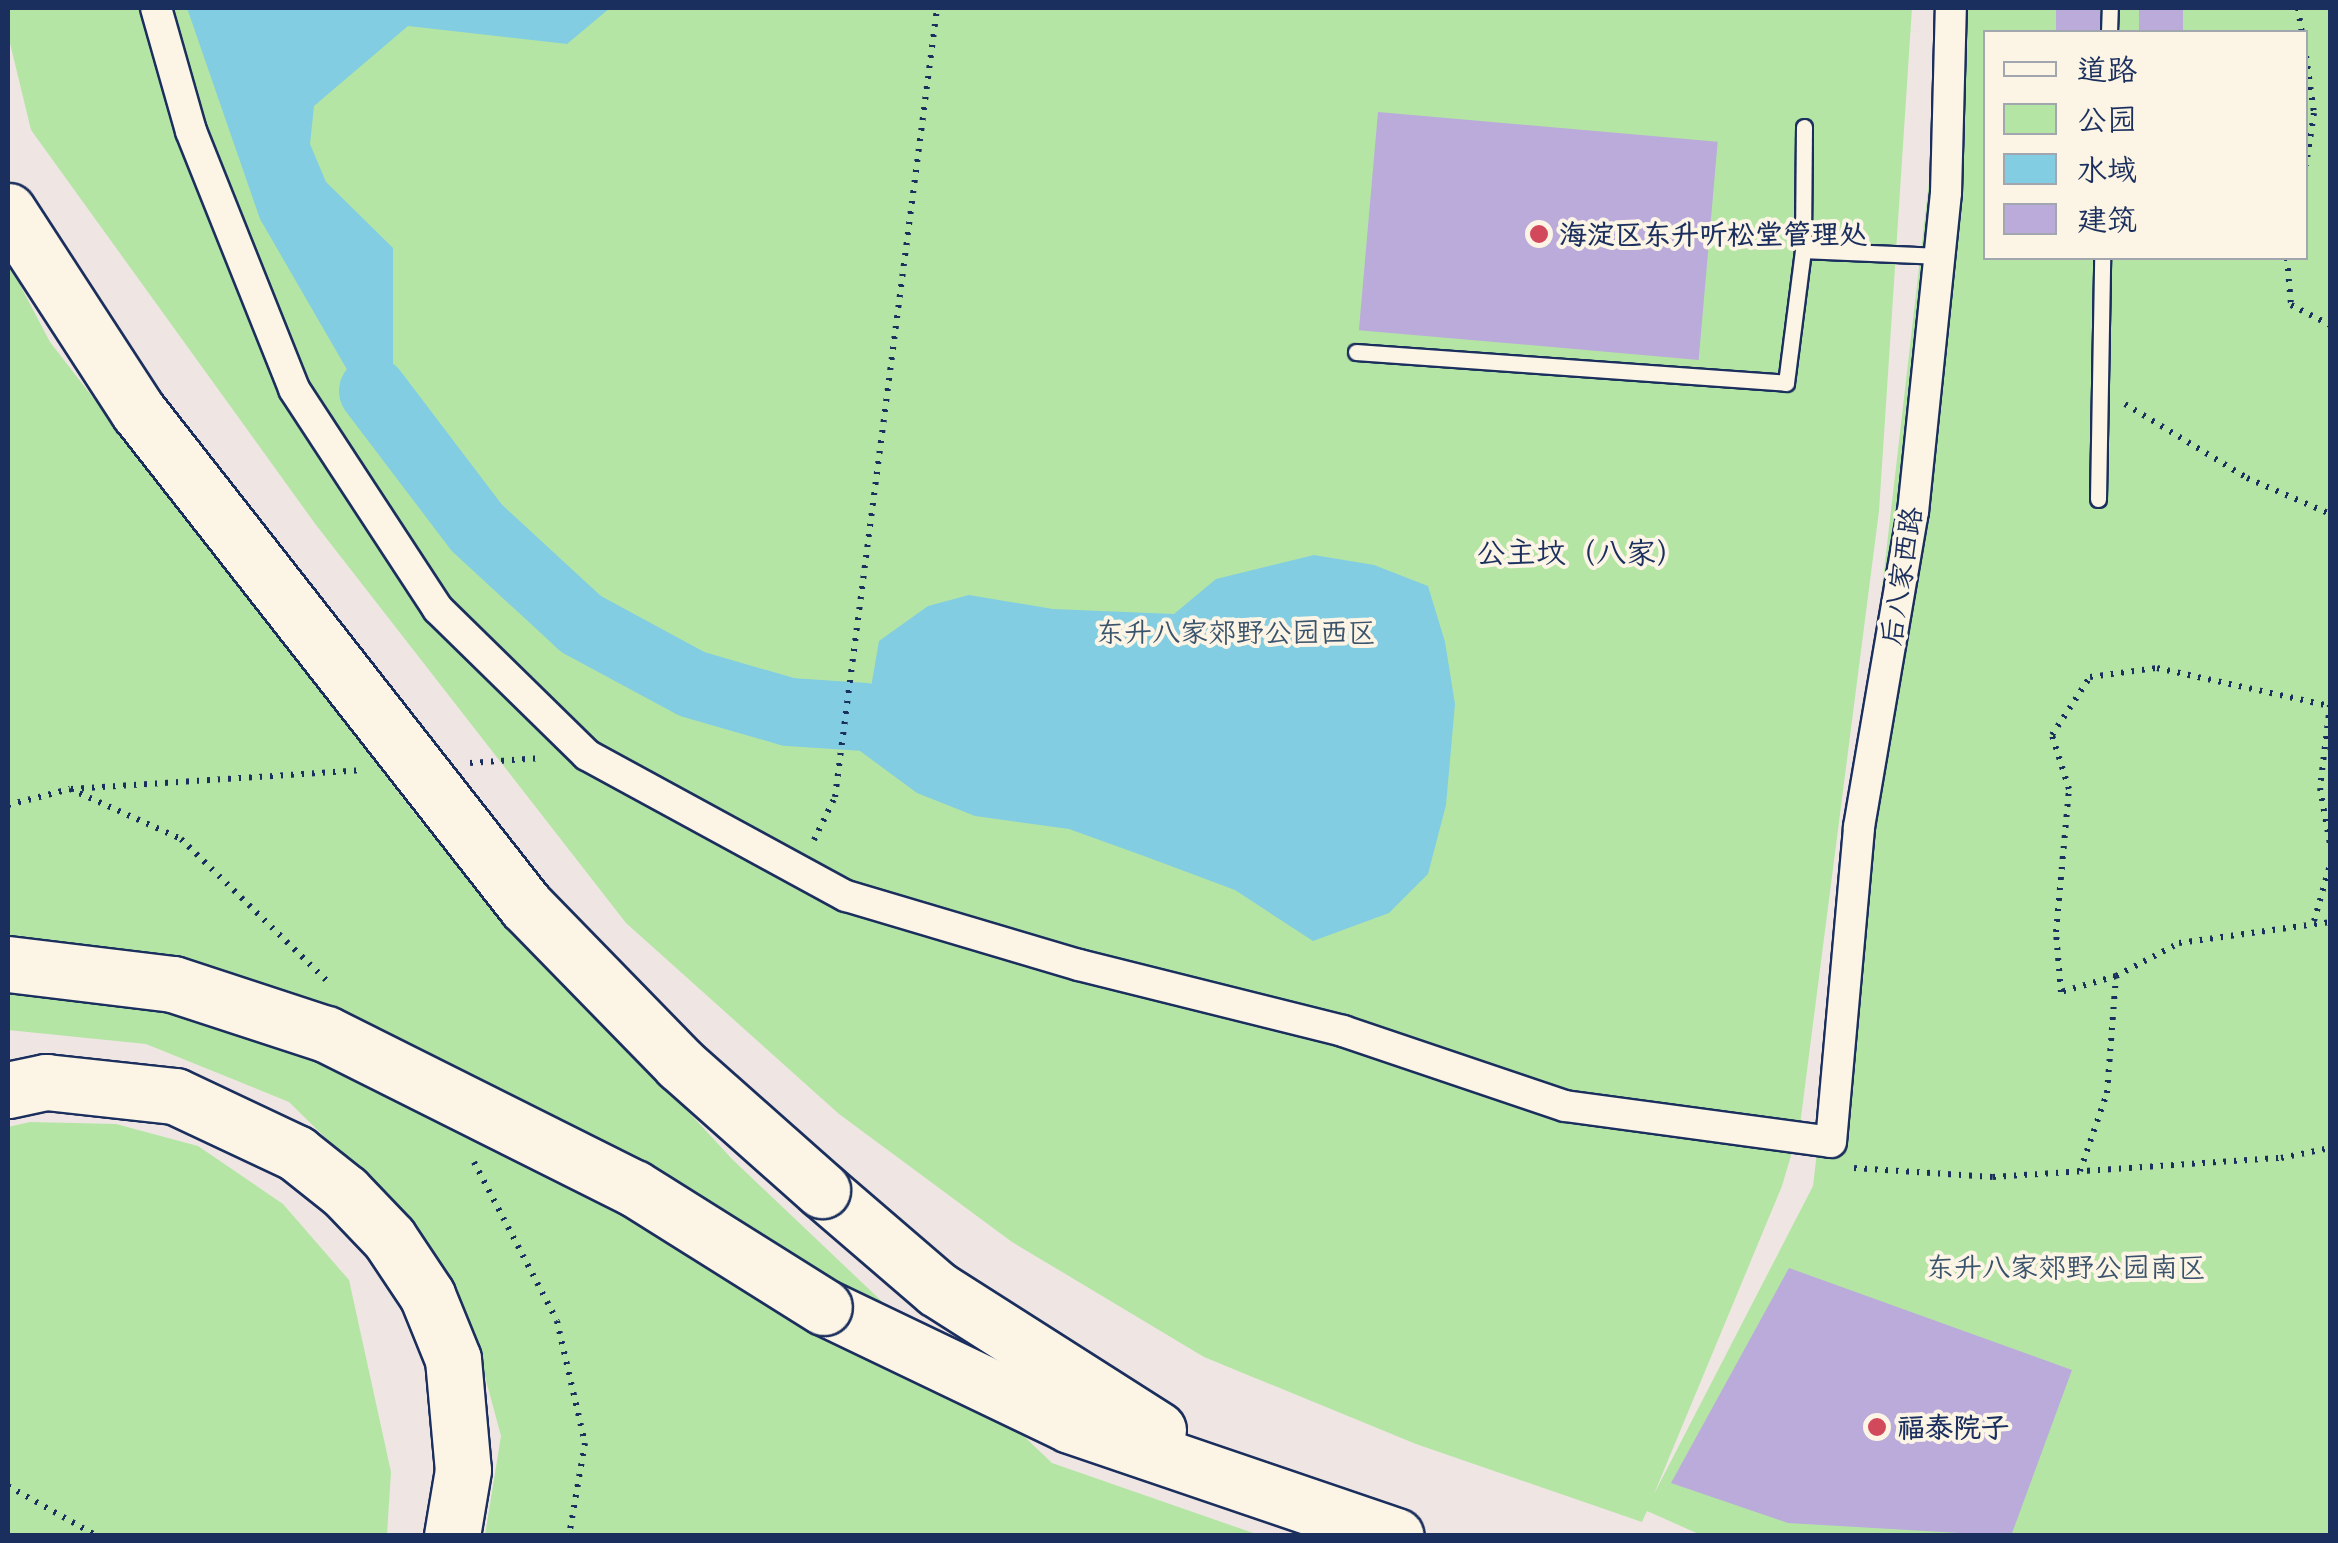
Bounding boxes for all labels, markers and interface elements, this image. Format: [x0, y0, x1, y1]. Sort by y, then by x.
legend [1983, 30, 2308, 260]
text: 道路 [2077, 50, 2137, 88]
text: 公园 [2077, 100, 2137, 138]
text: 水域 [2077, 150, 2137, 188]
text: 建筑 [2077, 200, 2137, 238]
place label: 海淀区东升听松堂管理处 [1559, 217, 1867, 251]
marker: 海淀区东升听松堂管理处 [1528, 223, 1550, 245]
street label: 后八家西路 [1873, 504, 1929, 648]
district label: 公主坟（八家） [1476, 534, 1686, 570]
park label: 东升八家郊野公园西区 [1096, 615, 1376, 649]
park label: 东升八家郊野公园南区 [1926, 1250, 2206, 1284]
place label: 福泰院子 [1897, 1410, 2009, 1444]
marker: 福泰院子 [1866, 1416, 1888, 1438]

